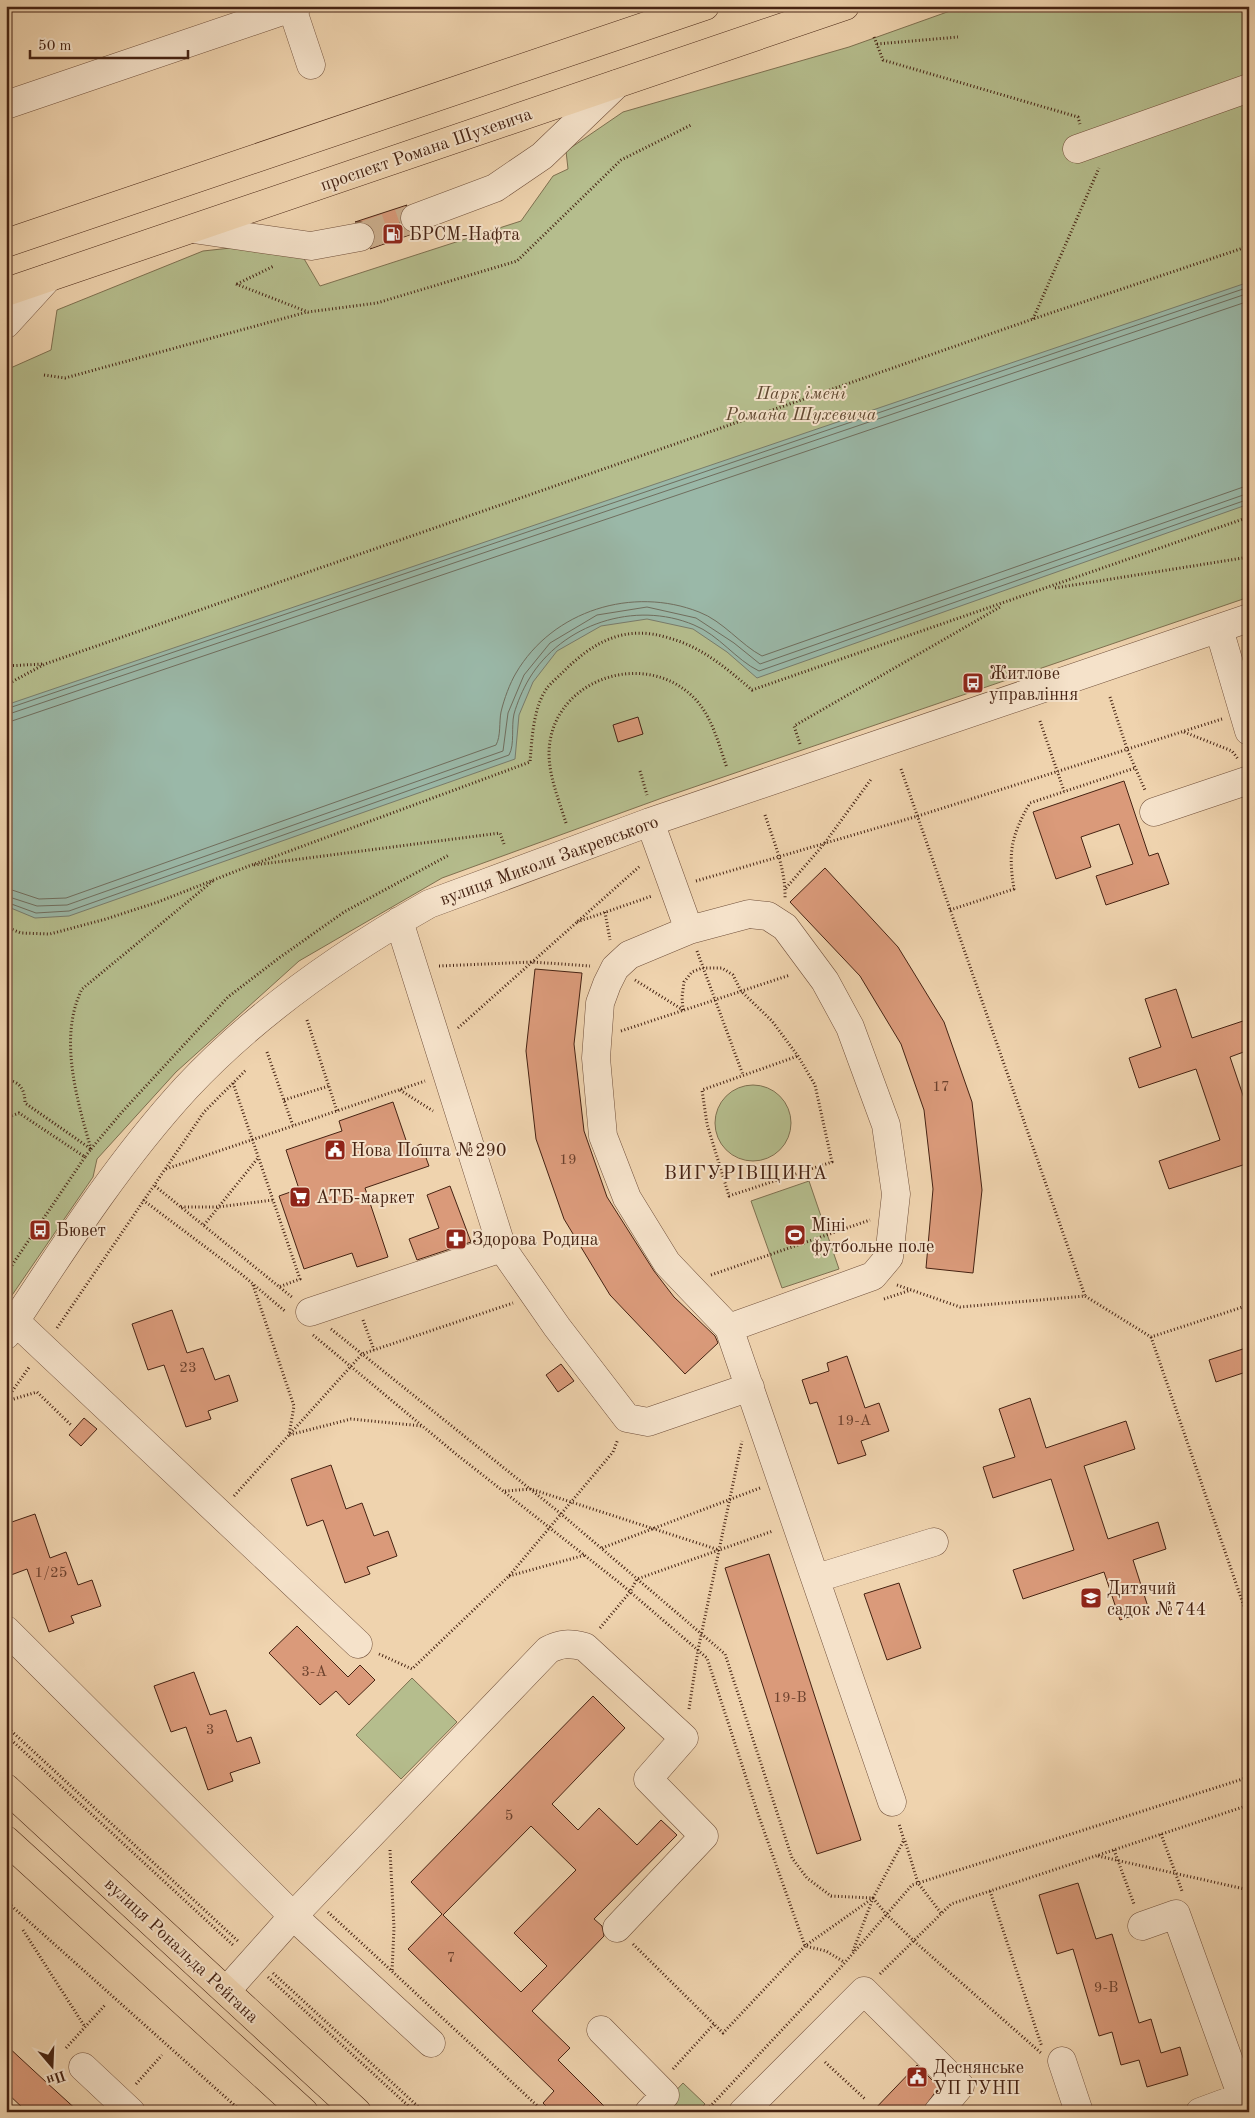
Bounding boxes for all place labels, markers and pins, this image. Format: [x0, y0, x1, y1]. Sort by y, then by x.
fuel station icon: БРСМ-Нафта [381, 222, 405, 246]
place label: БРСМ-Нафта [409, 226, 520, 245]
place label: Житлове управління [989, 665, 1078, 704]
bus stop icon: Житлове управління [961, 671, 985, 695]
public building icon: Нова Пошта №290 [323, 1138, 347, 1162]
place label: Нова Пошта №290 [351, 1142, 506, 1160]
supermarket icon: АТБ-маркет [288, 1185, 312, 1209]
place label: АТБ-маркет [316, 1189, 415, 1207]
place label: Міні футбольне поле [811, 1217, 934, 1257]
bus stop icon: Бювет [28, 1218, 52, 1242]
place label: Бювет [56, 1222, 106, 1240]
sports icon: Міні футбольне поле [783, 1223, 807, 1247]
pharmacy icon: Здорова Родина [444, 1227, 468, 1251]
place label: Здорова Родина [472, 1231, 599, 1249]
place label: Дитячий садок №744 [1107, 1580, 1206, 1619]
school or university icon: Дитячий садок №744 [1079, 1586, 1103, 1610]
place label: Деснянське УП ГУНП [933, 2059, 1024, 2098]
public building icon: Деснянське УП ГУНП [905, 2065, 929, 2089]

